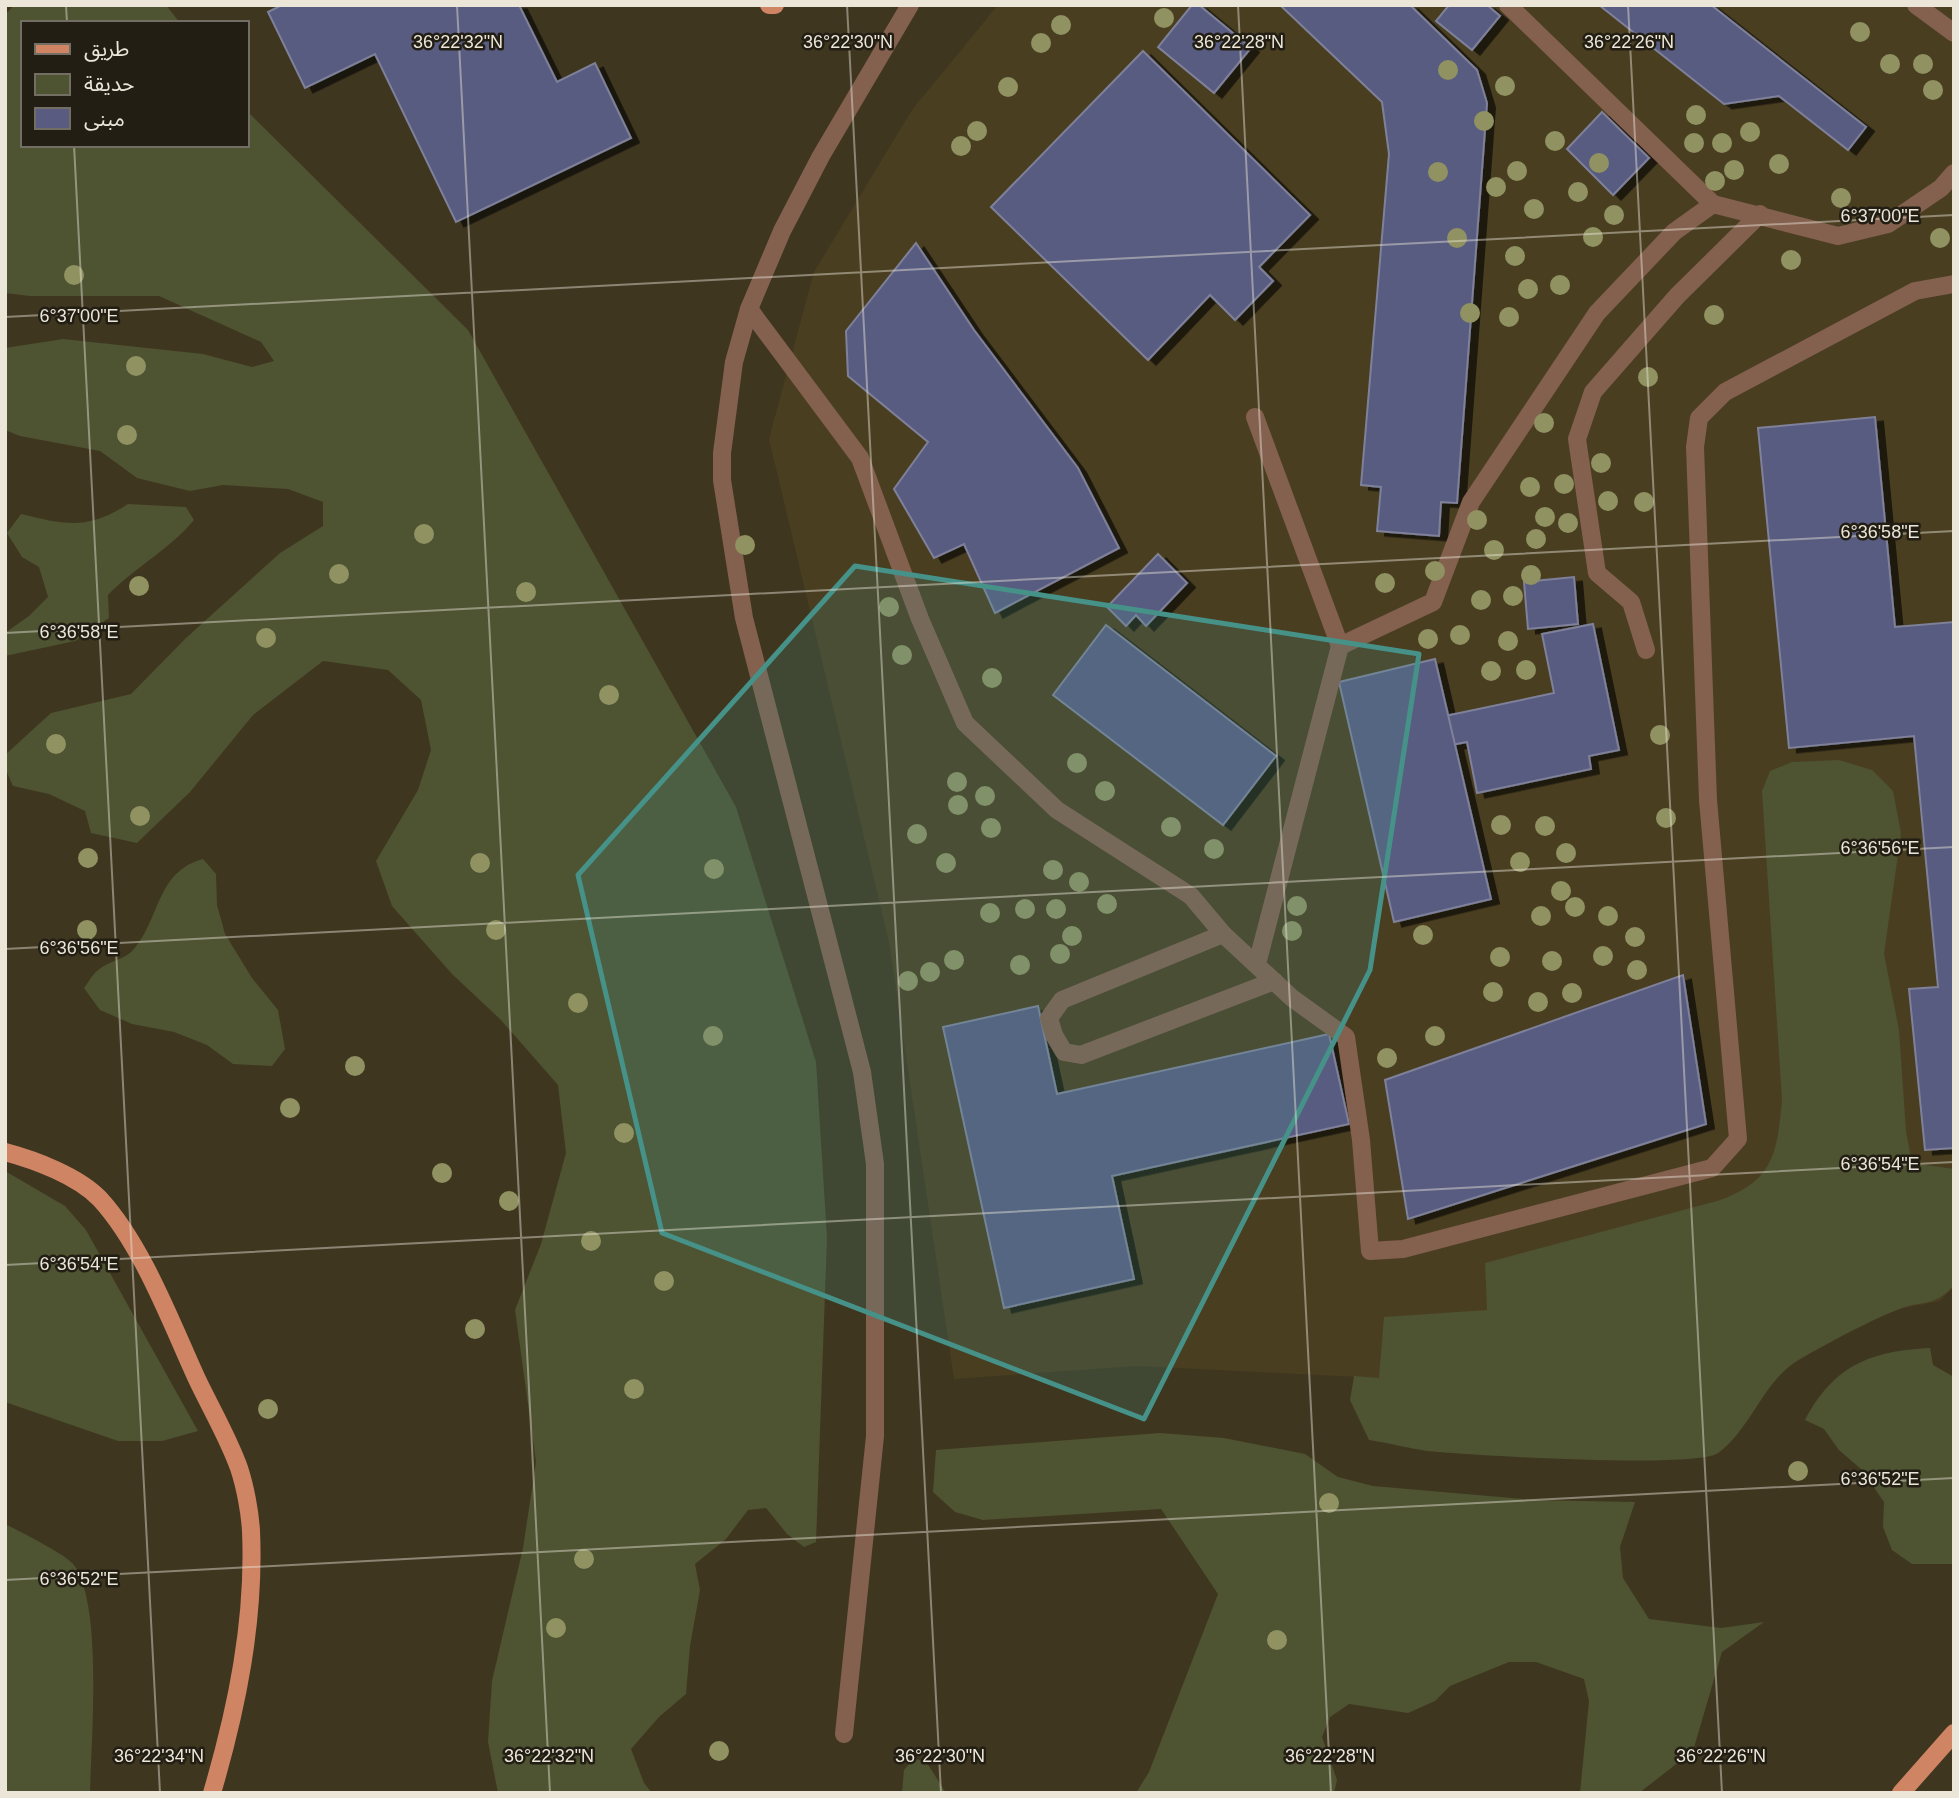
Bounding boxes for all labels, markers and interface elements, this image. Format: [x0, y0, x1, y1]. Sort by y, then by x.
legend [21, 21, 248, 147]
text: 36°22'32"N [413, 32, 503, 52]
text: 36°22'30"N [803, 32, 893, 52]
text: 36°22'28"N [1194, 32, 1284, 52]
text: 36°22'26"N [1584, 32, 1674, 52]
text: طريق [84, 37, 129, 62]
text: حديقة [84, 72, 134, 95]
text: مبنى [84, 107, 125, 131]
text: 6°37'00"E [1840, 206, 1920, 226]
text: 6°37'00"E [39, 306, 119, 326]
text: 6°36'58"E [1840, 522, 1920, 542]
text: 6°36'58"E [39, 622, 119, 642]
text: 6°36'56"E [1840, 838, 1920, 858]
text: 6°36'56"E [39, 938, 119, 958]
text: 6°36'54"E [1840, 1154, 1920, 1174]
text: 6°36'54"E [39, 1254, 119, 1274]
text: 6°36'52"E [1840, 1469, 1920, 1489]
text: 6°36'52"E [39, 1569, 119, 1589]
text: 36°22'34"N [114, 1746, 204, 1766]
text: 36°22'32"N [504, 1746, 594, 1766]
text: 36°22'30"N [895, 1746, 985, 1766]
text: 36°22'28"N [1285, 1746, 1375, 1766]
text: 36°22'26"N [1676, 1746, 1766, 1766]

